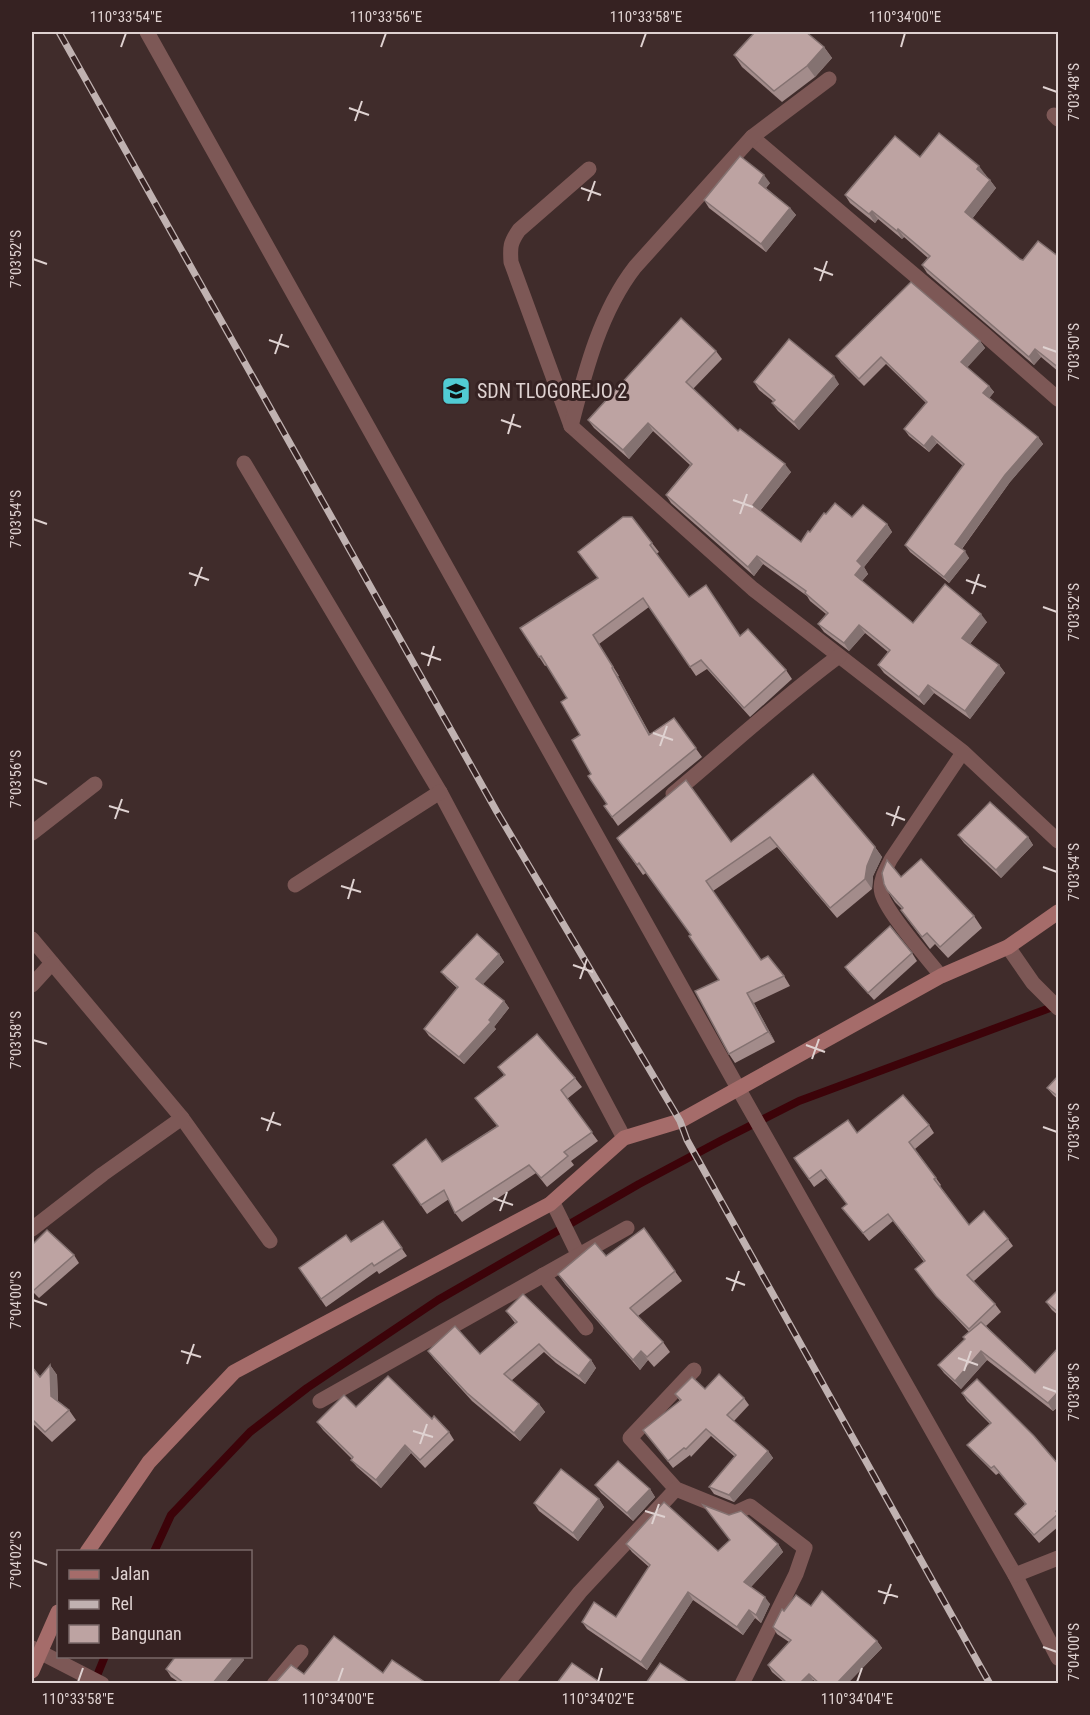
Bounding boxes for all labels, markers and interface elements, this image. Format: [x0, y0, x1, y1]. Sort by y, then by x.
text: 110°33'54"E [90, 8, 162, 26]
text: 110°33'56"E [350, 8, 422, 26]
text: 110°33'58"E [610, 8, 682, 26]
text: 110°34'00"E [869, 8, 941, 26]
text: 7°03'48"S [1065, 63, 1083, 121]
text: 7°03'52"S [7, 230, 25, 288]
text: 7°03'50"S [1065, 323, 1083, 381]
school or university icon: SDN TLOGOREJO 2 [440, 375, 472, 407]
place label: SDN TLOGOREJO 2 [477, 379, 627, 403]
text: 7°03'54"S [7, 490, 25, 548]
text: 7°03'52"S [1065, 583, 1083, 641]
text: 7°03'56"S [7, 750, 25, 808]
text: 7°03'54"S [1065, 843, 1083, 901]
text: 7°03'58"S [7, 1011, 25, 1069]
text: 7°03'56"S [1065, 1103, 1083, 1161]
text: 7°04'00"S [7, 1271, 25, 1329]
text: 7°03'58"S [1065, 1363, 1083, 1421]
text: 7°04'02"S [7, 1531, 25, 1589]
legend [57, 1550, 252, 1658]
text: Jalan [111, 1563, 150, 1584]
text: Rel [111, 1593, 133, 1614]
text: Bangunan [111, 1623, 182, 1644]
text: 7°04'00"S [1065, 1623, 1083, 1681]
text: 110°33'58"E [42, 1690, 114, 1708]
text: 110°34'00"E [302, 1690, 374, 1708]
text: 110°34'02"E [562, 1690, 634, 1708]
text: 110°34'04"E [821, 1690, 893, 1708]

